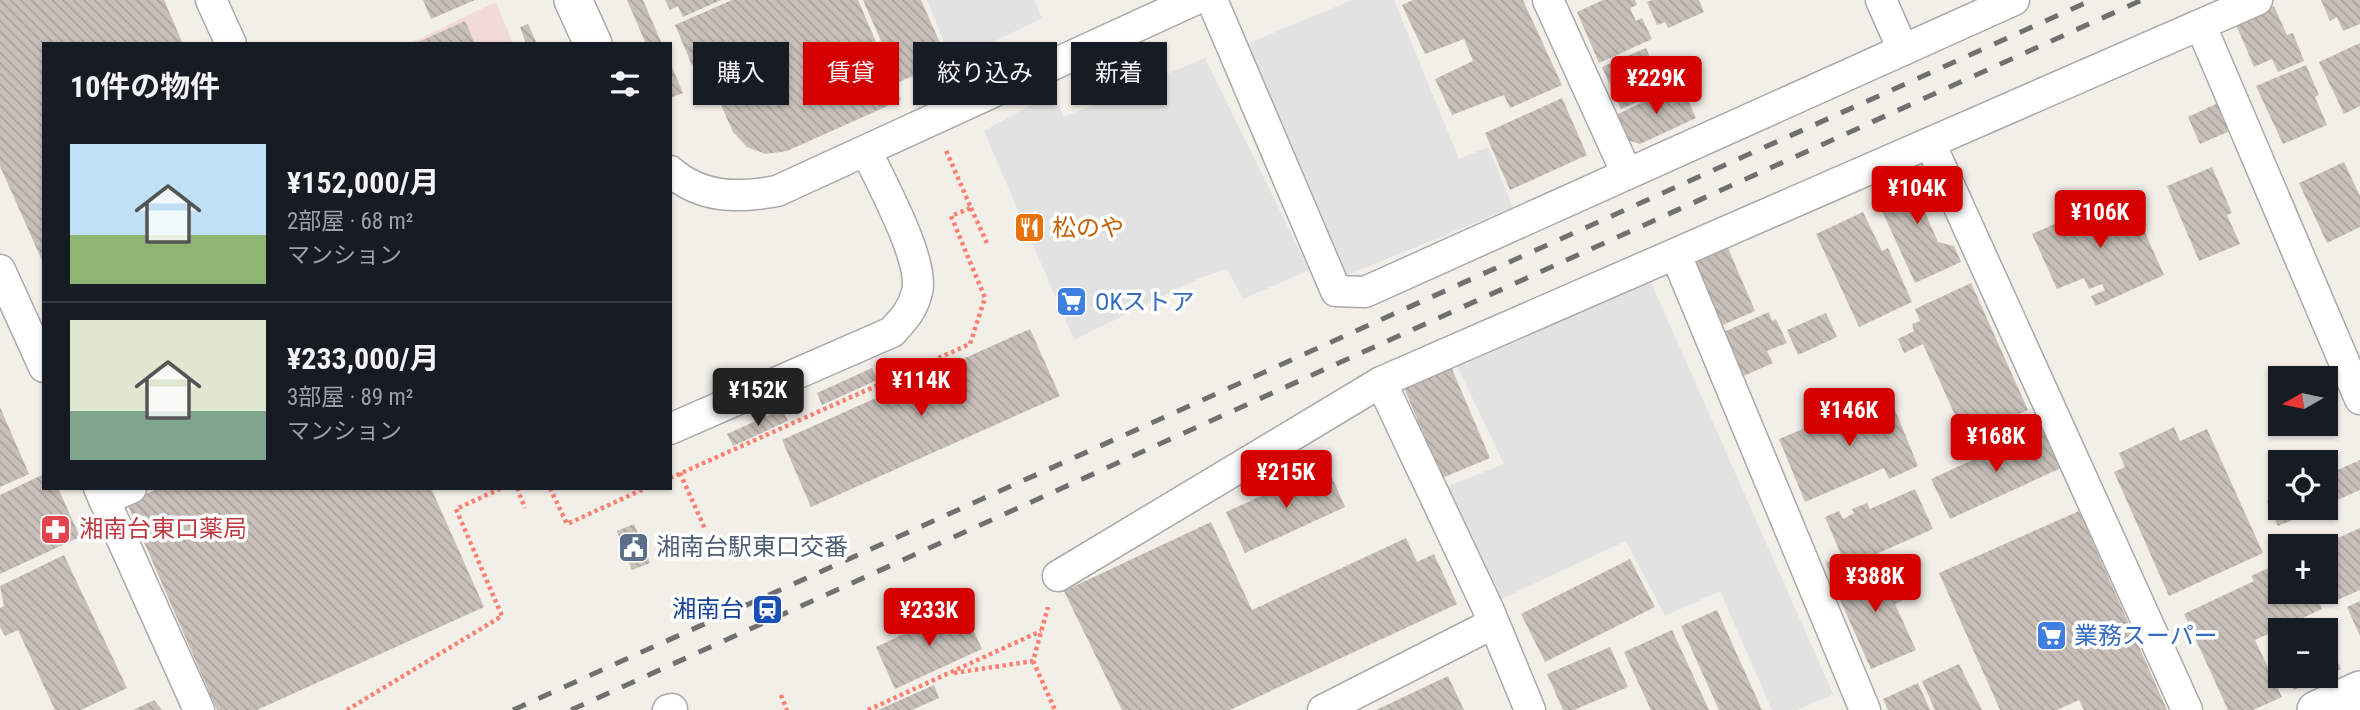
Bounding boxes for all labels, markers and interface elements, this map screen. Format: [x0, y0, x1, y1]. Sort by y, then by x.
chip: 購入 [693, 42, 789, 105]
chip: 賃貸 [803, 42, 899, 105]
chip: 絞り込み [913, 42, 1057, 105]
chip: 新着 [1071, 42, 1167, 105]
pin: ¥229K [1607, 57, 1705, 116]
icon: filters [606, 65, 644, 103]
text: ¥229K [1627, 65, 1685, 92]
text: 10件の物件 [70, 69, 220, 104]
text: ¥152,000/月 [287, 165, 440, 200]
pin: ¥104K [1868, 166, 1966, 226]
icon: home [126, 172, 210, 256]
text: ¥104K [1888, 175, 1946, 202]
pin: ¥106K [2051, 190, 2149, 250]
text: ¥106K [2071, 199, 2129, 226]
text: 2部屋 · 68 m² [287, 208, 413, 235]
restaurant icon: 松のや [1012, 211, 1046, 245]
place label: 松のや [1052, 214, 1124, 242]
text: マンション [287, 242, 402, 269]
supermarket icon: OKストア [1055, 285, 1089, 319]
place label: OKストア [1095, 288, 1195, 316]
text: ¥233,000/月 [287, 341, 440, 376]
icon: home [126, 348, 210, 432]
pin: ¥114K [872, 358, 970, 418]
north arrow [2268, 366, 2338, 436]
map controls [2268, 366, 2338, 688]
text: ¥114K [892, 367, 950, 394]
pin: ¥152K [709, 368, 807, 428]
text: ¥152K [729, 377, 787, 404]
text: 3部屋 · 89 m² [287, 384, 413, 411]
pin: ¥146K [1800, 388, 1898, 448]
text: ¥146K [1820, 397, 1878, 424]
pin: ¥168K [1947, 414, 2045, 474]
text: マンション [287, 418, 402, 445]
text: ¥168K [1967, 423, 2025, 450]
pin: ¥215K [1237, 450, 1335, 510]
button: locate [2268, 450, 2338, 520]
text: ¥215K [1257, 459, 1315, 486]
pharmacy icon: 湘南台東口薬局 [39, 512, 73, 546]
place label: 湘南台東口薬局 [79, 515, 247, 543]
public building icon: 湘南台駅東口交番 [616, 530, 650, 564]
place label: 湘南台駅東口交番 [656, 533, 848, 561]
button: + [2268, 534, 2338, 604]
pin: ¥388K [1826, 554, 1924, 614]
text: ¥388K [1846, 563, 1904, 590]
pin: ¥233K [880, 588, 978, 648]
station icon: 湘南台 [750, 592, 784, 626]
place label: 湘南台 [672, 595, 744, 623]
text: ¥233K [900, 597, 958, 624]
button: − [2268, 618, 2338, 688]
supermarket icon: 業務スーパー [2034, 619, 2068, 653]
place label: 業務スーパー [2074, 622, 2218, 650]

